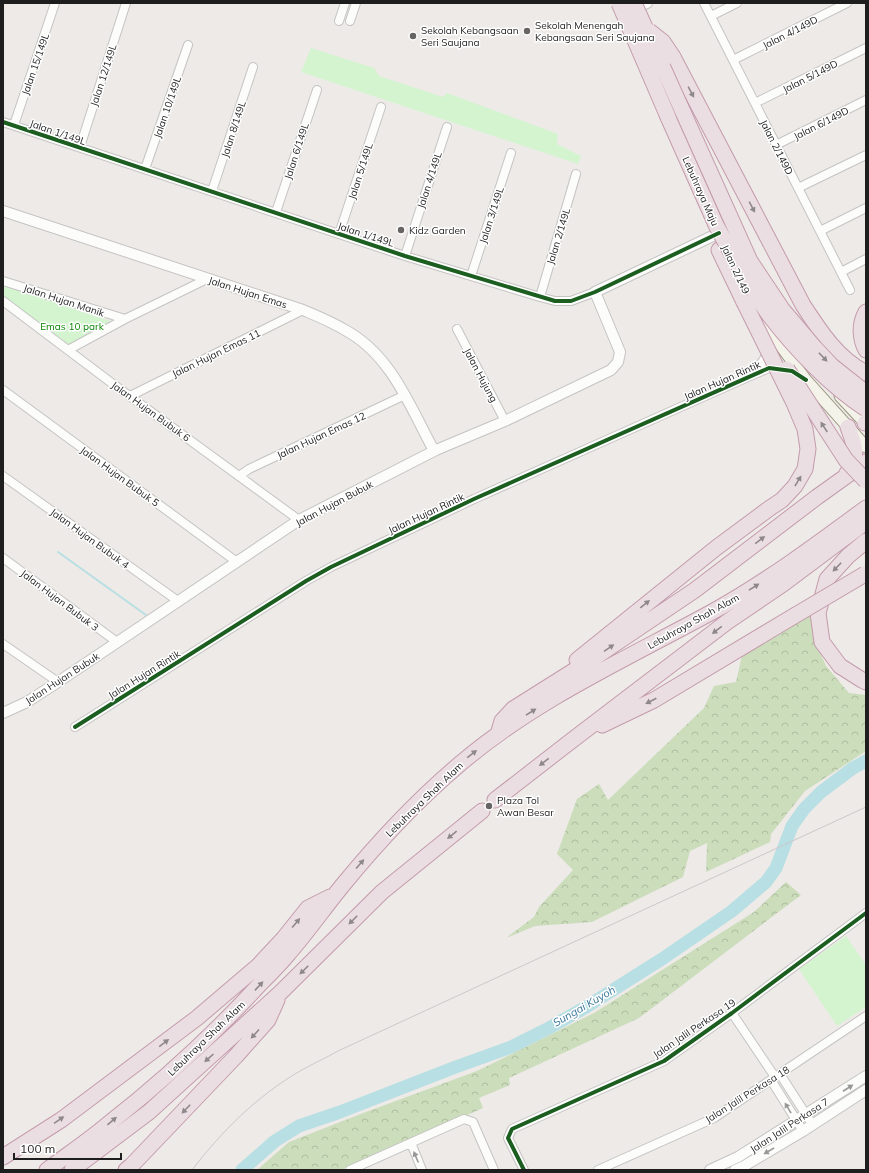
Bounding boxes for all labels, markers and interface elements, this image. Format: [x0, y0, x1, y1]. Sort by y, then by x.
street label: Jalan 4/149D [760, 13, 820, 52]
place label: Sekolah Menengah Kebangsaan Seri Saujana [535, 19, 655, 44]
place label: Sekolah Kebangsaan Seri Saujana [421, 24, 519, 49]
marker: Sekolah Menengah Kebangsaan Seri Saujana [522, 26, 532, 36]
street label: Jalan 15/149L [19, 31, 52, 97]
marker: Sekolah Kebangsaan Seri Saujana [408, 31, 418, 41]
street label: Jalan 12/149L [87, 42, 120, 108]
street label: Jalan 5/149D [780, 57, 840, 96]
street label: Jalan 10/149L [151, 74, 184, 140]
one-way arrow [688, 86, 694, 98]
street label: Jalan 8/149L [218, 99, 249, 159]
street label: Jalan 6/149D [791, 104, 851, 143]
street label: Jalan 1/149L [28, 117, 88, 148]
street label: Jalan 2/149D [757, 117, 796, 177]
street label: Jalan 6/149L [281, 121, 312, 181]
street label: Jalan 5/149L [345, 141, 376, 201]
street label: Jalan 4/149L [414, 150, 445, 210]
street label: Lebuhraya Maju [679, 155, 722, 228]
street label: Jalan 3/149L [476, 185, 507, 245]
one-way arrow [748, 201, 755, 213]
street label: Jalan 2/149L [544, 206, 573, 266]
street label: Jalan 1/149L [336, 219, 396, 250]
place label: Kidz Garden [409, 224, 466, 237]
marker: Kidz Garden [396, 225, 406, 235]
street label: Jalan 2/149 [718, 242, 753, 296]
street label: Jalan Hujan Emas [207, 274, 289, 311]
street label: Jalan Hujan Manik [22, 281, 107, 320]
park label: Emas 10 park [40, 320, 105, 333]
street label: Jalan Hujan Emas 11 [170, 326, 263, 380]
street label: Jalan Hujung [461, 346, 500, 405]
one-way arrow [818, 352, 828, 362]
street label: Jalan Hujan Rintik [682, 357, 763, 403]
street label: Jalan Hujan Bubuk 6 [109, 378, 193, 444]
street label: Jalan Hujan Emas 12 [275, 409, 368, 462]
one-way arrow [821, 421, 828, 433]
street label: Jalan Hujan Bubuk 5 [78, 443, 162, 509]
one-way arrow [794, 475, 801, 487]
street label: Jalan Hujan Bubuk [293, 477, 376, 529]
street label: Jalan Hujan Rintik [386, 490, 467, 537]
street label: Jalan Hujan Bubuk 4 [48, 505, 132, 571]
one-way arrow [755, 536, 766, 544]
one-way arrow [833, 562, 842, 572]
street label: Jalan Hujan Bubuk 3 [18, 567, 101, 634]
one-way arrow [748, 584, 760, 591]
street label: Lebuhraya Shah Alam [645, 591, 742, 652]
one-way arrow [639, 600, 650, 609]
one-way arrow [711, 626, 722, 634]
one-way arrow [604, 644, 614, 652]
street label: Jalan Hujan Rintik [106, 647, 183, 702]
street label: Jalan Hujan Bubuk [23, 649, 103, 707]
one-way arrow [646, 698, 657, 704]
one-way arrow [525, 709, 537, 716]
one-way arrow [467, 750, 478, 758]
one-way arrow [538, 758, 549, 766]
street label: Lebuhraya Shah Alam [383, 759, 466, 840]
place label: Plaza Tol Awan Besar [497, 794, 554, 819]
marker: Plaza Tol Awan Besar [484, 801, 494, 811]
one-way arrow [446, 831, 457, 840]
one-way arrow [355, 859, 364, 870]
one-way arrow [349, 915, 358, 925]
one-way arrow [291, 918, 300, 929]
one-way arrow [299, 965, 309, 975]
one-way arrow [254, 981, 263, 990]
water label: Sungai Kuyoh [550, 982, 618, 1030]
street label: Jalan Jalil Perkasa 19 [650, 996, 738, 1061]
street label: Lebuhraya Shah Alam [165, 998, 248, 1079]
one-way arrow [251, 1029, 260, 1039]
one-way arrow [158, 1039, 169, 1047]
one-way arrow [204, 1053, 213, 1062]
street label: Jalan Jalil Perkasa 18 [703, 1063, 792, 1126]
one-way arrow [843, 1084, 853, 1092]
street label: Jalan Jalil Perkasa 7 [747, 1095, 831, 1156]
one-way arrow [785, 1102, 792, 1114]
one-way arrow [182, 1104, 191, 1113]
one-way arrow [54, 1116, 65, 1124]
one-way arrow [107, 1117, 118, 1126]
scale bar [14, 1135, 121, 1161]
text: 100 m [20, 1141, 55, 1156]
one-way arrow [763, 1147, 775, 1154]
one-way arrow [413, 1151, 419, 1162]

